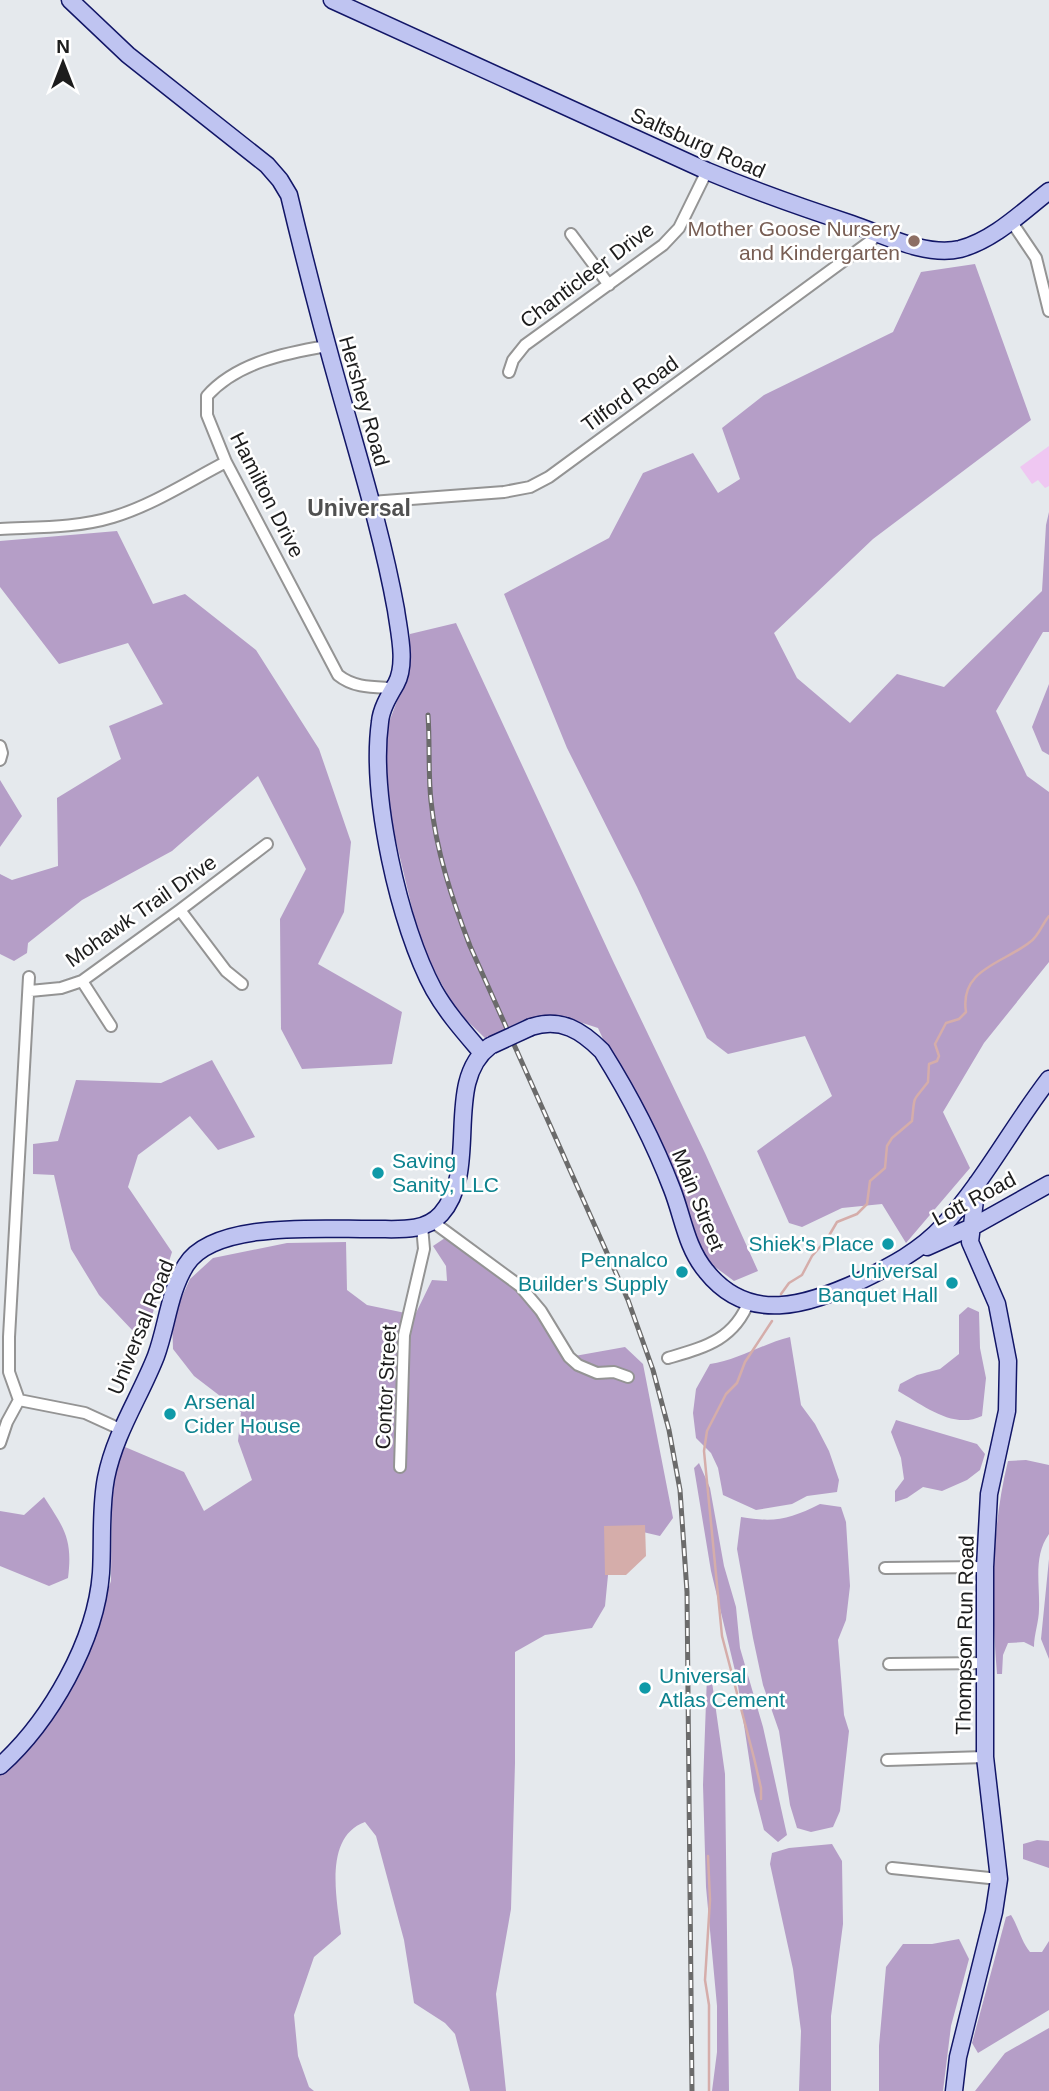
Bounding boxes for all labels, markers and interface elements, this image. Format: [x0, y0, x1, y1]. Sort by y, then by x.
north arrow [28, 28, 98, 98]
text: N [56, 36, 70, 57]
street label: Saltsburg Road [627, 103, 769, 182]
street label: Chanticleer Drive [515, 217, 658, 332]
place label: Mother Goose Nursery and Kindergarten [688, 217, 900, 264]
marker: Mother Goose Nursery and Kindergarten [906, 233, 922, 249]
street label: Hershey Road [335, 333, 394, 469]
street label: Tilford Road [577, 351, 682, 436]
street label: Hamilton Drive [226, 428, 309, 561]
district label: Universal [307, 495, 411, 521]
street label: Mohawk Trail Drive [61, 850, 220, 971]
street label: Main Street [668, 1146, 729, 1254]
place label: Saving Sanity, LLC [392, 1149, 499, 1196]
marker: Saving Sanity, LLC [370, 1165, 386, 1181]
street label: Lott Road [928, 1167, 1019, 1230]
place label: Shiek's Place [749, 1232, 874, 1255]
marker: Shiek's Place [880, 1236, 896, 1252]
place label: Pennalco Builder's Supply [518, 1248, 668, 1295]
street label: Universal Road [103, 1256, 178, 1398]
place label: Universal Banquet Hall [818, 1259, 938, 1306]
marker: Pennalco Builder's Supply [674, 1264, 690, 1280]
marker: Universal Banquet Hall [944, 1275, 960, 1291]
street label: Contor Street [371, 1324, 400, 1450]
place label: Arsenal Cider House [184, 1390, 301, 1437]
marker: Arsenal Cider House [162, 1406, 178, 1422]
street label: Thompson Run Road [951, 1535, 978, 1735]
place label: Universal Atlas Cement [659, 1664, 785, 1711]
marker: Universal Atlas Cement [637, 1680, 653, 1696]

